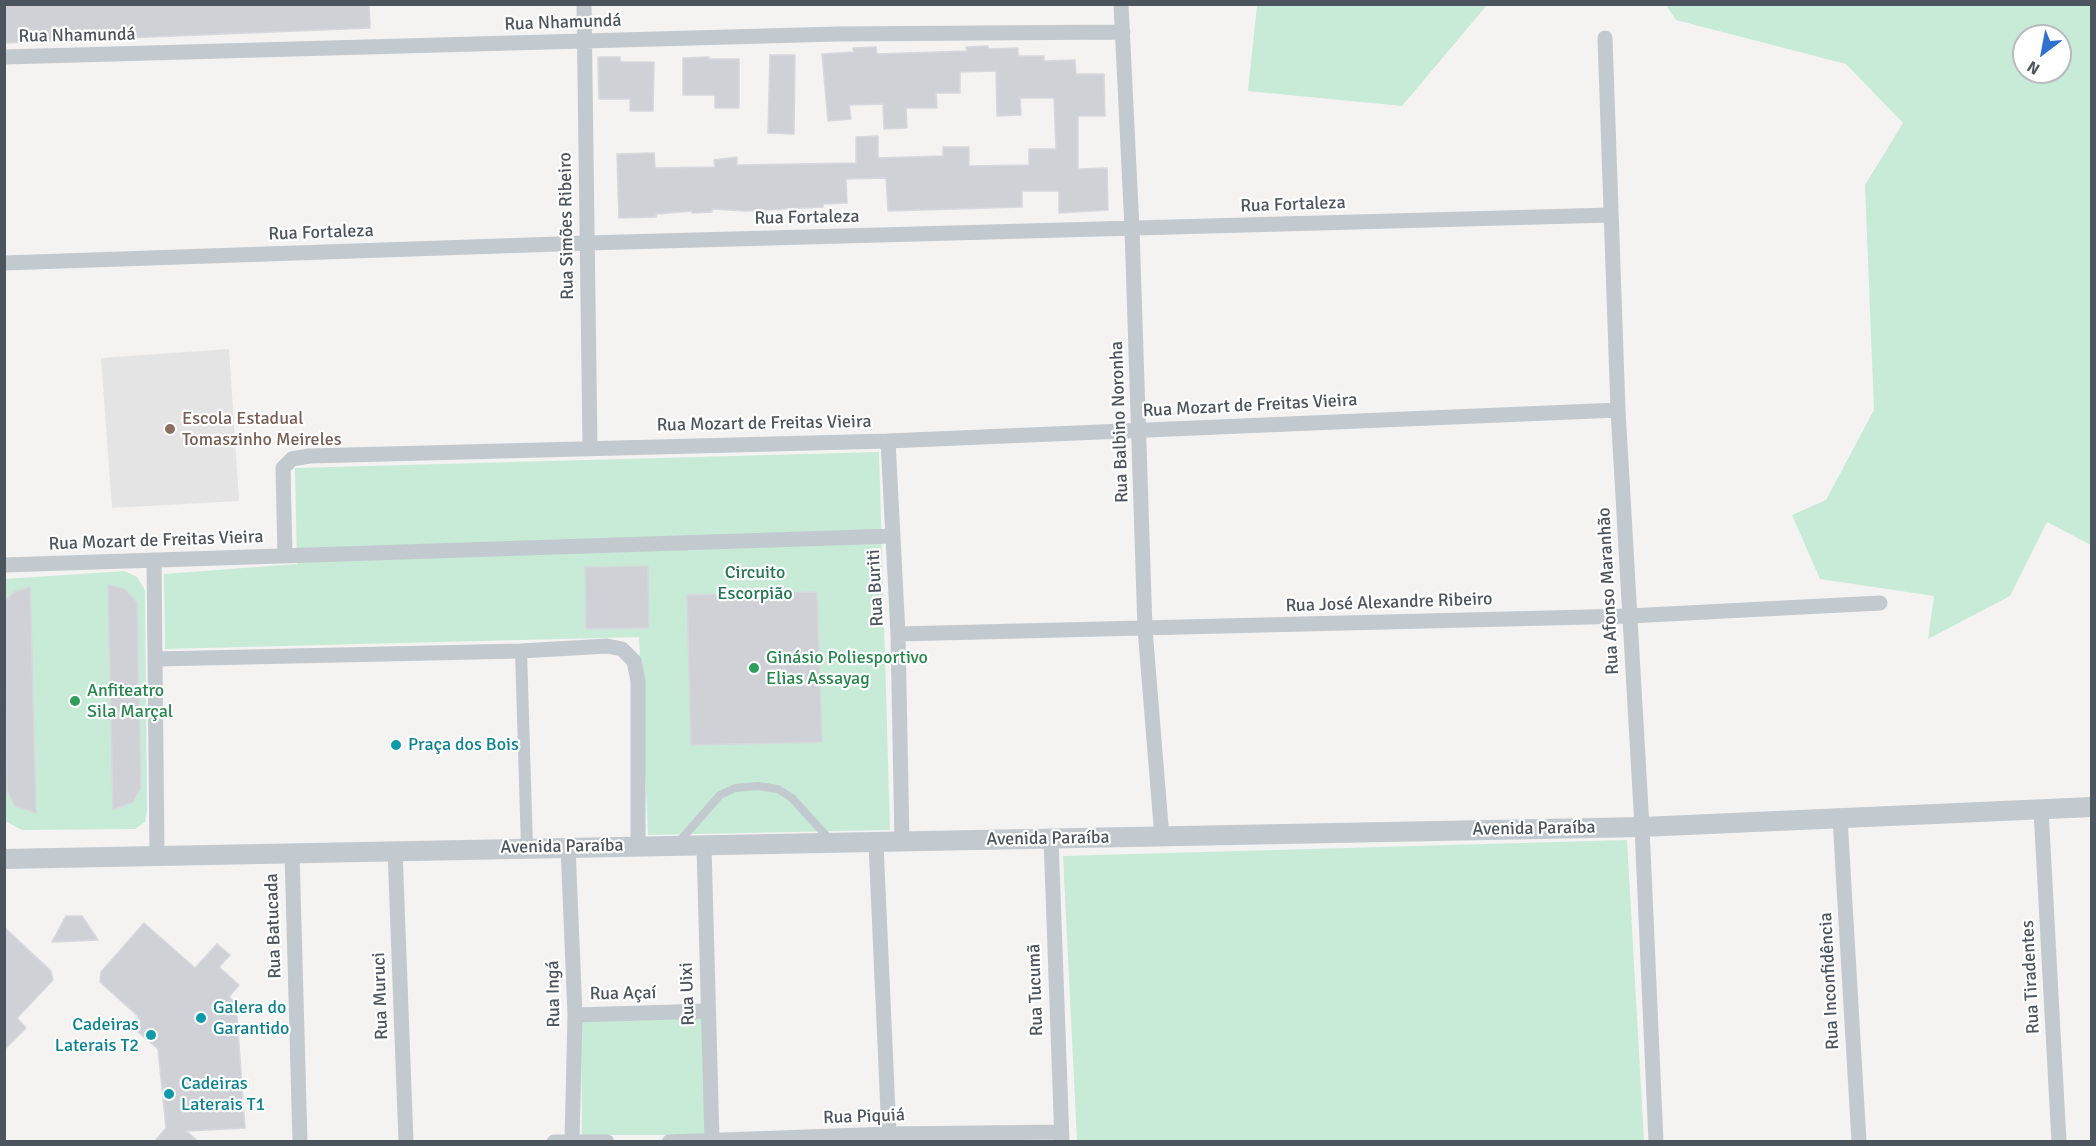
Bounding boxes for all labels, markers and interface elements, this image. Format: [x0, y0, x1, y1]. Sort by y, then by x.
street label: Rua Nhamundá [504, 10, 622, 36]
street label: Rua Nhamundá [18, 24, 136, 48]
north arrow [2012, 24, 2072, 84]
text: N [2024, 56, 2044, 79]
street label: Rua Simões Ribeiro [555, 152, 579, 300]
street label: Rua Fortaleza [1240, 192, 1346, 218]
street label: Rua Fortaleza [754, 206, 860, 230]
street label: Rua Fortaleza [268, 220, 374, 246]
street label: Rua Balbino Noronha [1106, 341, 1134, 503]
street label: Rua Mozart de Freitas Vieira [1142, 390, 1358, 422]
place label: Escola Estadual Tomaszinho Meireles [182, 408, 342, 450]
street label: Rua Mozart de Freitas Vieira [656, 411, 872, 437]
marker: Escola Estadual Tomaszinho Meireles [163, 422, 177, 436]
street label: Rua Afonso Maranhão [1594, 507, 1624, 675]
street label: Rua Mozart de Freitas Vieira [48, 526, 264, 556]
street label: Rua Buriti [863, 549, 889, 627]
park label: Circuito Escorpião [717, 562, 793, 604]
street label: Rua José Alexandre Ribeiro [1285, 589, 1493, 617]
place label: Ginásio Poliesportivo Elias Assayag [766, 647, 928, 690]
marker: Ginásio Poliesportivo Elias Assayag [747, 661, 761, 675]
place label: Anfiteatro Sila Marçal [87, 680, 173, 722]
marker: Anfiteatro Sila Marçal [68, 694, 82, 708]
place label: Praça dos Bois [408, 734, 519, 756]
marker: Praça dos Bois [389, 738, 403, 752]
street label: Avenida Paraíba [1472, 817, 1596, 841]
street label: Avenida Paraíba [986, 827, 1110, 851]
street label: Avenida Paraíba [500, 835, 624, 859]
street label: Rua Batucada [261, 873, 287, 979]
street label: Rua Inconfidência [1816, 912, 1844, 1050]
street label: Rua Tiradentes [2017, 920, 2045, 1034]
street label: Rua Tucumã [1024, 943, 1048, 1037]
street label: Rua Muruci [369, 952, 393, 1040]
street label: Rua Ingá [543, 960, 565, 1028]
street label: Rua Uixi [676, 962, 700, 1026]
street label: Rua Açaí [589, 983, 657, 1005]
place label: Galera do Garantido [213, 997, 289, 1040]
marker: Galera do Garantido [194, 1011, 208, 1025]
place label: Cadeiras Laterais T2 [55, 1014, 139, 1056]
marker: Cadeiras Laterais T2 [144, 1028, 158, 1042]
place label: Cadeiras Laterais T1 [181, 1073, 265, 1116]
marker: Cadeiras Laterais T1 [162, 1087, 176, 1101]
street label: Rua Piquiá [823, 1105, 905, 1129]

